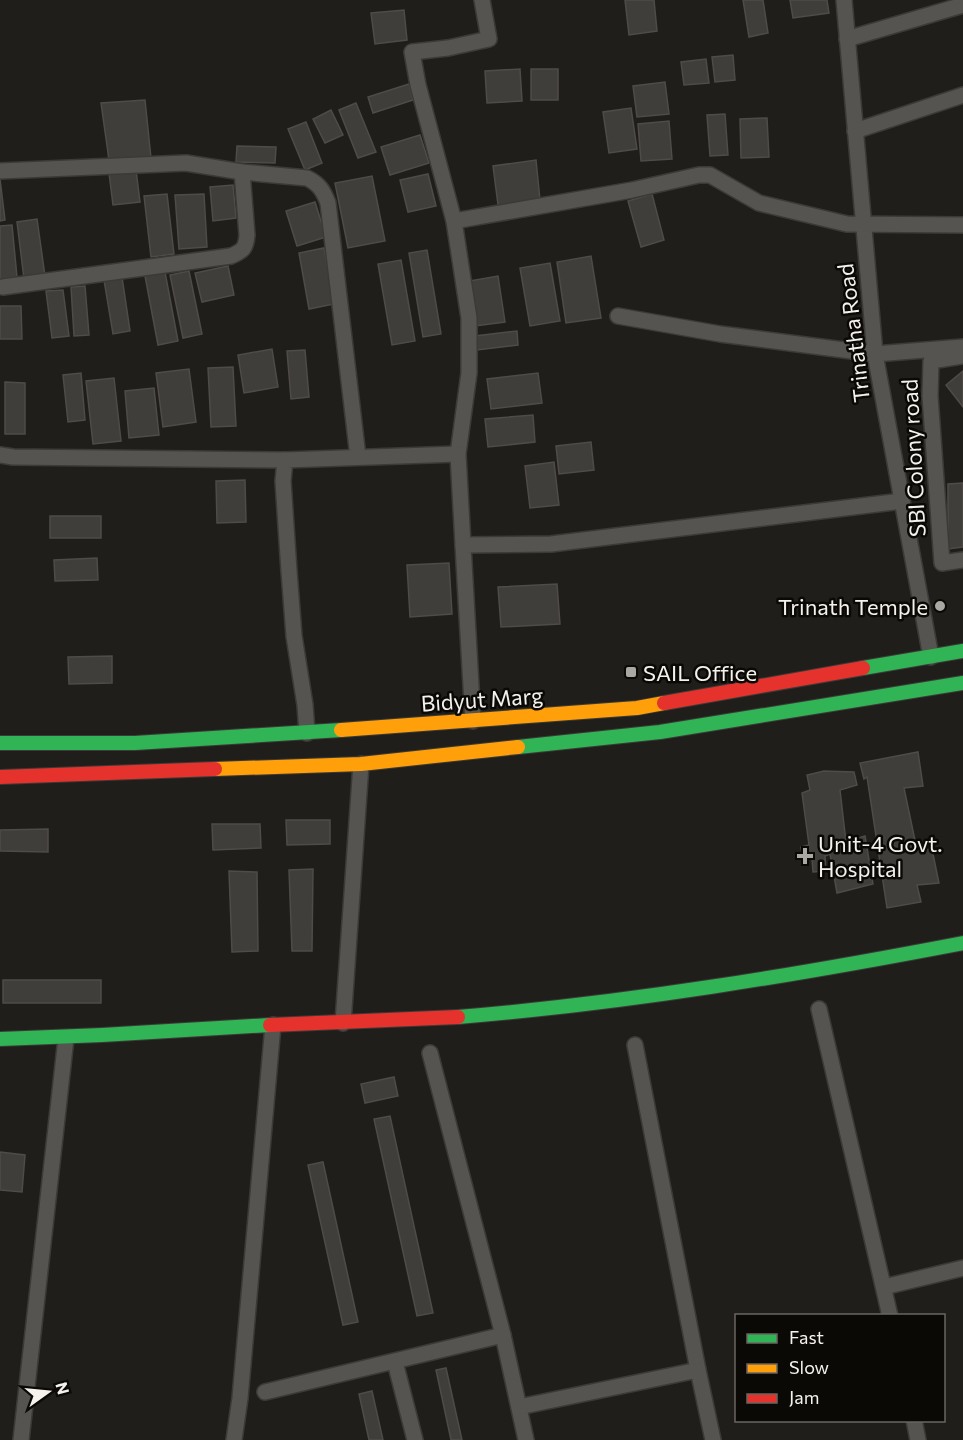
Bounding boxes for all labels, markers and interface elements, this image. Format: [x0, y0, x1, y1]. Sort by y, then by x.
street label: Trinatha Road [831, 262, 875, 404]
street label: SBI Colony road [895, 378, 931, 538]
place label: Trinath Temple [778, 593, 928, 620]
marker: Trinath Temple [933, 599, 947, 613]
place label: SAIL Office [643, 659, 757, 686]
marker: SAIL Office [624, 665, 638, 679]
street label: Bidyut Marg [420, 681, 544, 717]
place label: Unit-4 Govt. Hospital [818, 830, 942, 882]
marker: Unit-4 Govt. Hospital [796, 847, 814, 865]
legend [735, 1314, 945, 1422]
text: Fast [789, 1326, 824, 1348]
text: Slow [789, 1356, 829, 1378]
north arrow [18, 1362, 78, 1422]
text: N [52, 1380, 74, 1396]
text: Jam [789, 1386, 819, 1408]

